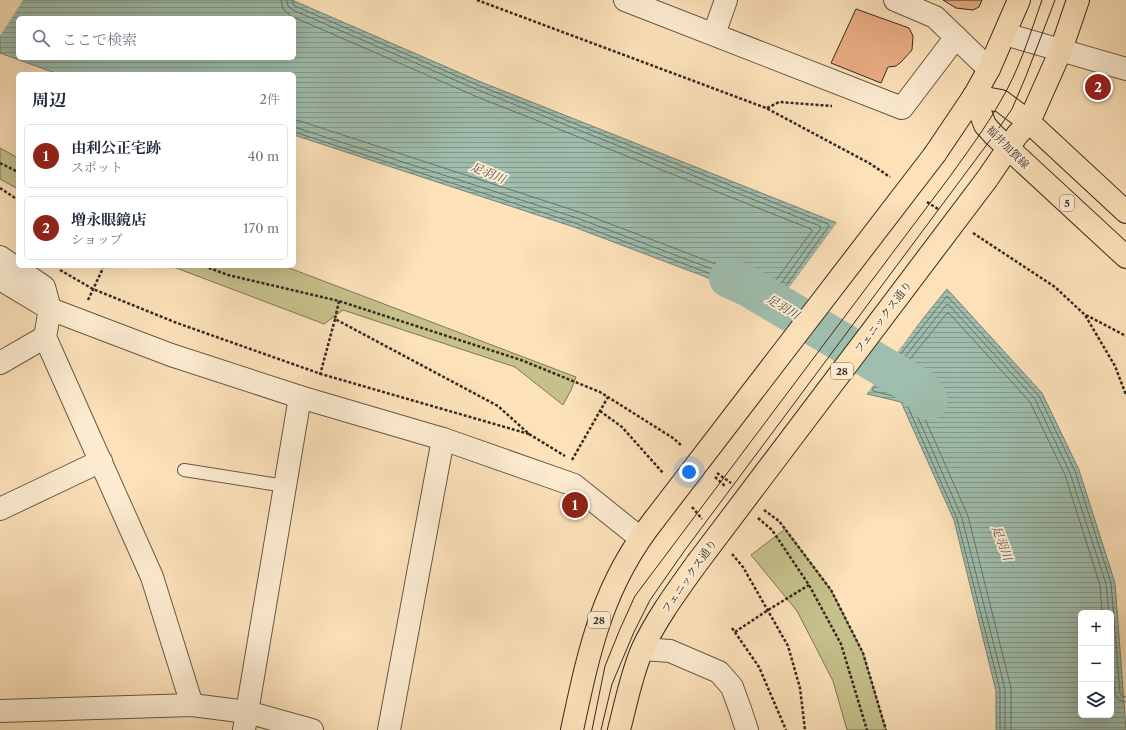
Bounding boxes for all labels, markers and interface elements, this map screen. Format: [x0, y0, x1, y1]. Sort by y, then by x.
search box [16, 16, 296, 60]
icon: search [30, 27, 52, 49]
text: ここで検索 [62, 30, 137, 49]
pin: 2 [1085, 72, 1111, 102]
text: 周辺 [32, 90, 66, 110]
text: 2件 [260, 91, 280, 107]
street label: 福井加賀線 [984, 123, 1032, 171]
text: 由利公正宅跡 [71, 138, 161, 157]
text: 1 [43, 148, 49, 164]
text: 40 m [248, 148, 279, 164]
text: スポット [71, 159, 123, 175]
water label: 足羽川 [469, 159, 510, 187]
road number: 5 [1060, 195, 1074, 211]
text: 増永眼鏡店 [71, 210, 146, 229]
text: 2 [42, 220, 50, 236]
text: 170 m [243, 220, 279, 236]
text: ショップ [71, 231, 123, 247]
street label: フェニックス通り [851, 278, 915, 356]
water label: 足羽川 [764, 291, 804, 323]
road number: 28 [831, 363, 853, 379]
your location [679, 462, 699, 482]
pin: 1 [562, 490, 588, 520]
water label: 足羽川 [989, 523, 1016, 564]
street label: フェニックス通り [658, 536, 720, 616]
map controls [1078, 610, 1114, 718]
button: + [1078, 610, 1114, 646]
road number: 28 [588, 612, 610, 628]
button: − [1078, 646, 1114, 682]
button: layers [1078, 682, 1114, 718]

